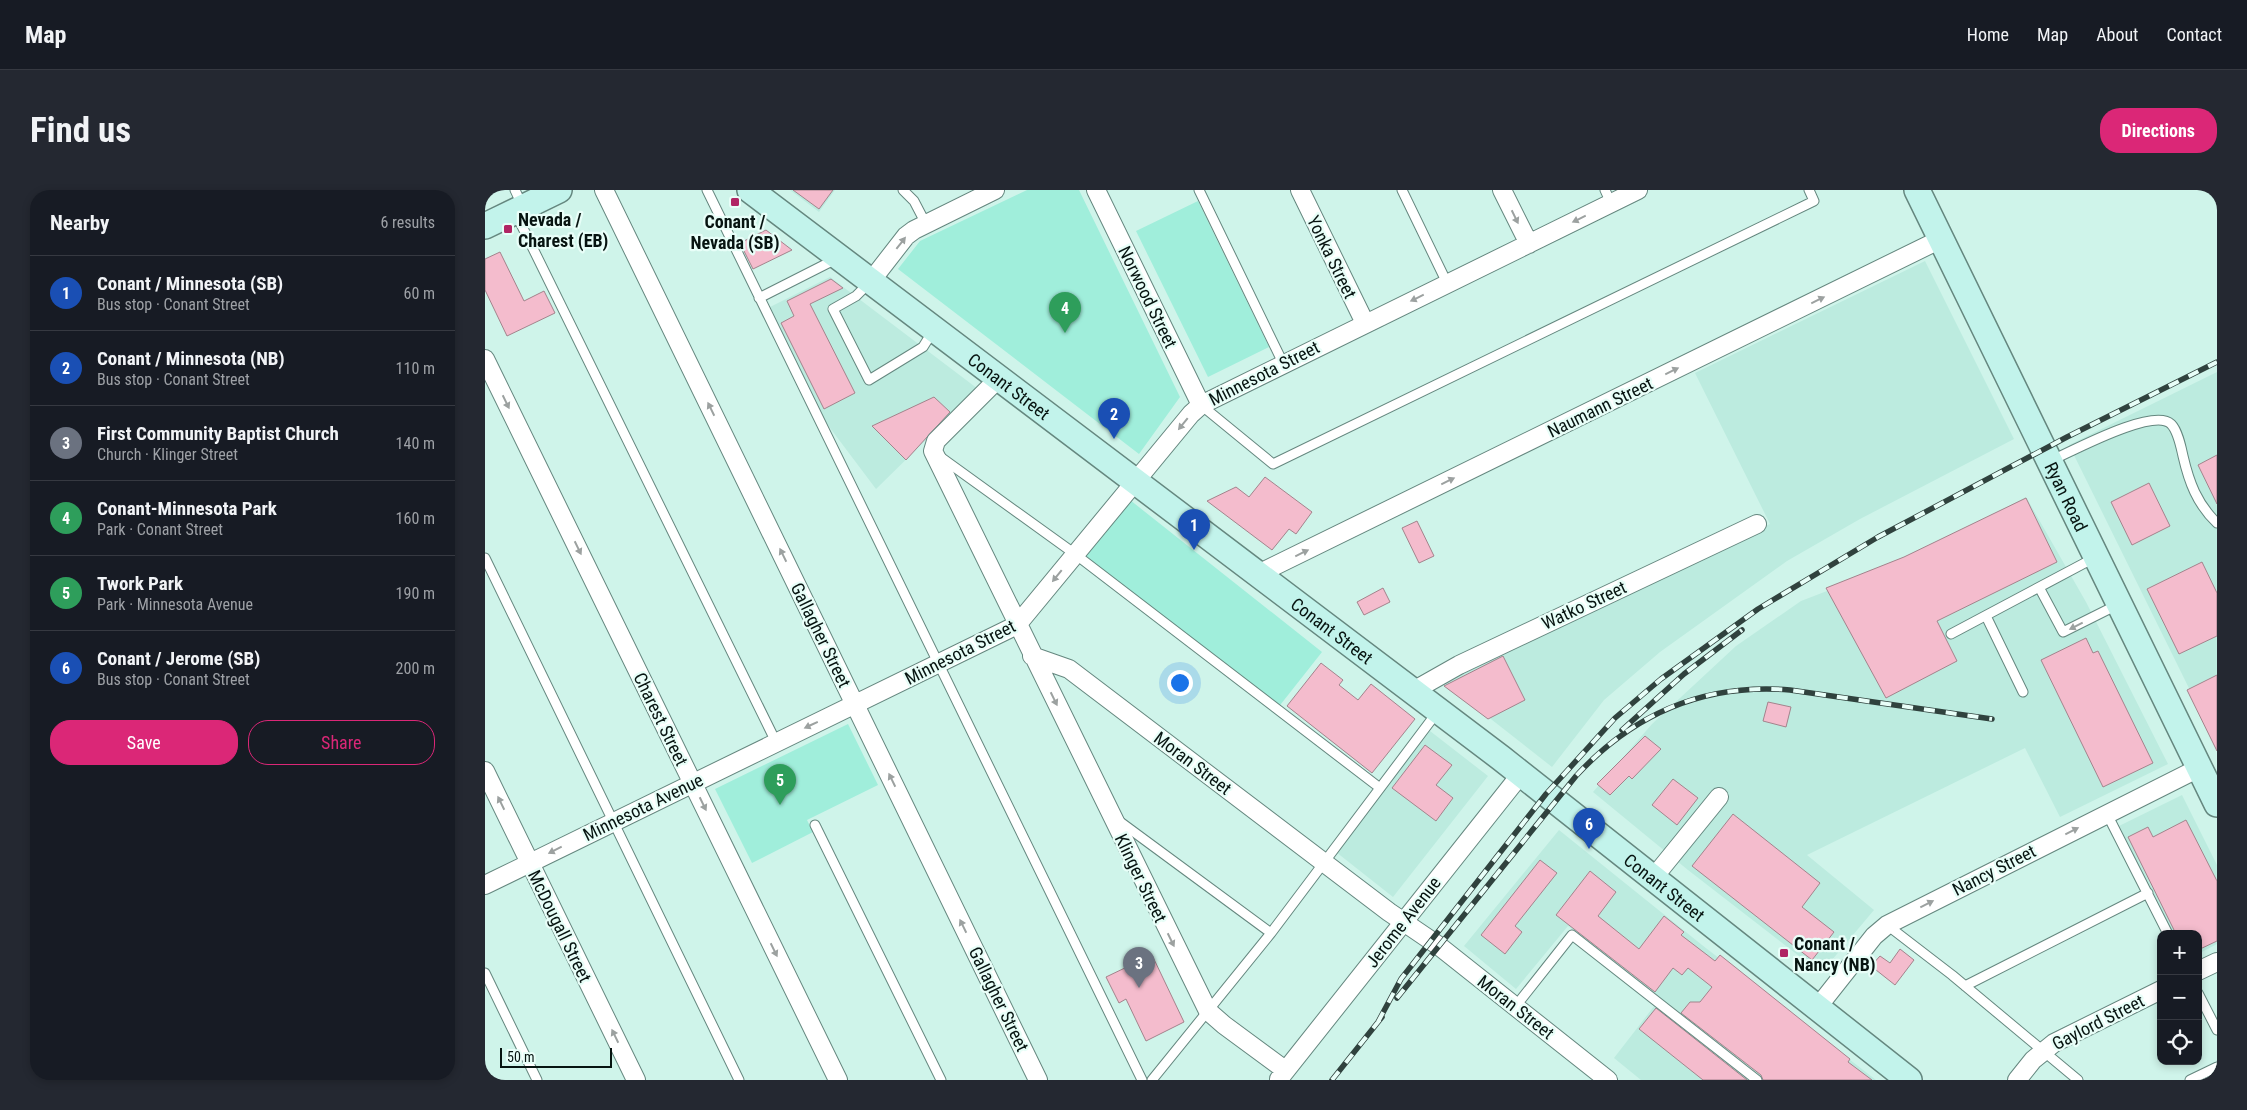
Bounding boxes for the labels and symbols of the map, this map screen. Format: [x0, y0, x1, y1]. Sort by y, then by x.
marker: Conant / Nevada (SB) [729, 196, 741, 208]
place label: Nevada / Charest (EB) [518, 209, 608, 252]
one-way arrow [1512, 210, 1520, 224]
place label: Conant / Nevada (SB) [691, 211, 779, 254]
street label: Yonka Street [1303, 212, 1361, 302]
one-way arrow [1572, 215, 1586, 223]
marker: Nevada / Charest (EB) [502, 223, 514, 235]
one-way arrow [895, 237, 906, 250]
street label: Norwood Street [1114, 243, 1182, 351]
pin: 4 [1049, 292, 1081, 333]
one-way arrow [1410, 294, 1424, 302]
one-way arrow [1811, 296, 1825, 304]
street label: Minnesota Street [1205, 336, 1323, 410]
street label: Conant Street [964, 348, 1054, 424]
one-way arrow [1665, 367, 1679, 375]
street label: Naumann Street [1544, 372, 1656, 442]
one-way arrow [502, 395, 511, 410]
pin: 2 [1098, 398, 1130, 439]
one-way arrow [707, 402, 715, 416]
one-way arrow [1177, 417, 1188, 430]
street label: Ryan Road [2041, 458, 2093, 535]
one-way arrow [1441, 477, 1455, 485]
pin: 1 [1178, 509, 1210, 550]
one-way arrow [574, 541, 582, 556]
one-way arrow [778, 548, 786, 562]
one-way arrow [1295, 549, 1309, 557]
one-way arrow [1052, 570, 1063, 583]
street label: Watko Street [1538, 576, 1630, 634]
street label: Gallagher Street [787, 579, 855, 691]
street label: Conant Street [1287, 593, 1377, 668]
street label: Minnesota Street [901, 615, 1019, 689]
one-way arrow [2069, 622, 2083, 630]
street label: Charest Street [629, 669, 693, 769]
your location [1167, 670, 1193, 696]
one-way arrow [1049, 692, 1058, 707]
one-way arrow [804, 722, 818, 730]
street label: Moran Street [1150, 727, 1236, 799]
pin: 5 [764, 764, 796, 805]
street label: Minnesota Avenue [580, 769, 706, 845]
one-way arrow [888, 773, 896, 787]
one-way arrow [496, 796, 505, 811]
one-way arrow [699, 797, 707, 812]
pin: 6 [1573, 808, 1605, 849]
one-way arrow [2065, 827, 2079, 835]
street label: Klinger Street [1111, 830, 1171, 926]
street label: Nancy Street [1949, 840, 2039, 900]
one-way arrow [548, 846, 562, 854]
street label: Conant Street [1620, 849, 1709, 925]
street label: McDougall Street [524, 867, 596, 985]
street label: Jerome Avenue [1361, 872, 1445, 972]
one-way arrow [1920, 900, 1934, 908]
one-way arrow [959, 919, 967, 933]
one-way arrow [1167, 932, 1175, 947]
place label: Conant / Nancy (NB) [1794, 933, 1876, 976]
one-way arrow [771, 943, 779, 957]
street label: Gallagher Street [965, 943, 1033, 1055]
pin: 3 [1123, 947, 1155, 988]
marker: Conant / Nancy (NB) [1778, 947, 1790, 959]
street label: Moran Street [1474, 971, 1558, 1043]
street label: Gaylord Street [2049, 990, 2147, 1054]
one-way arrow [610, 1029, 618, 1043]
scale bar [500, 1045, 613, 1068]

